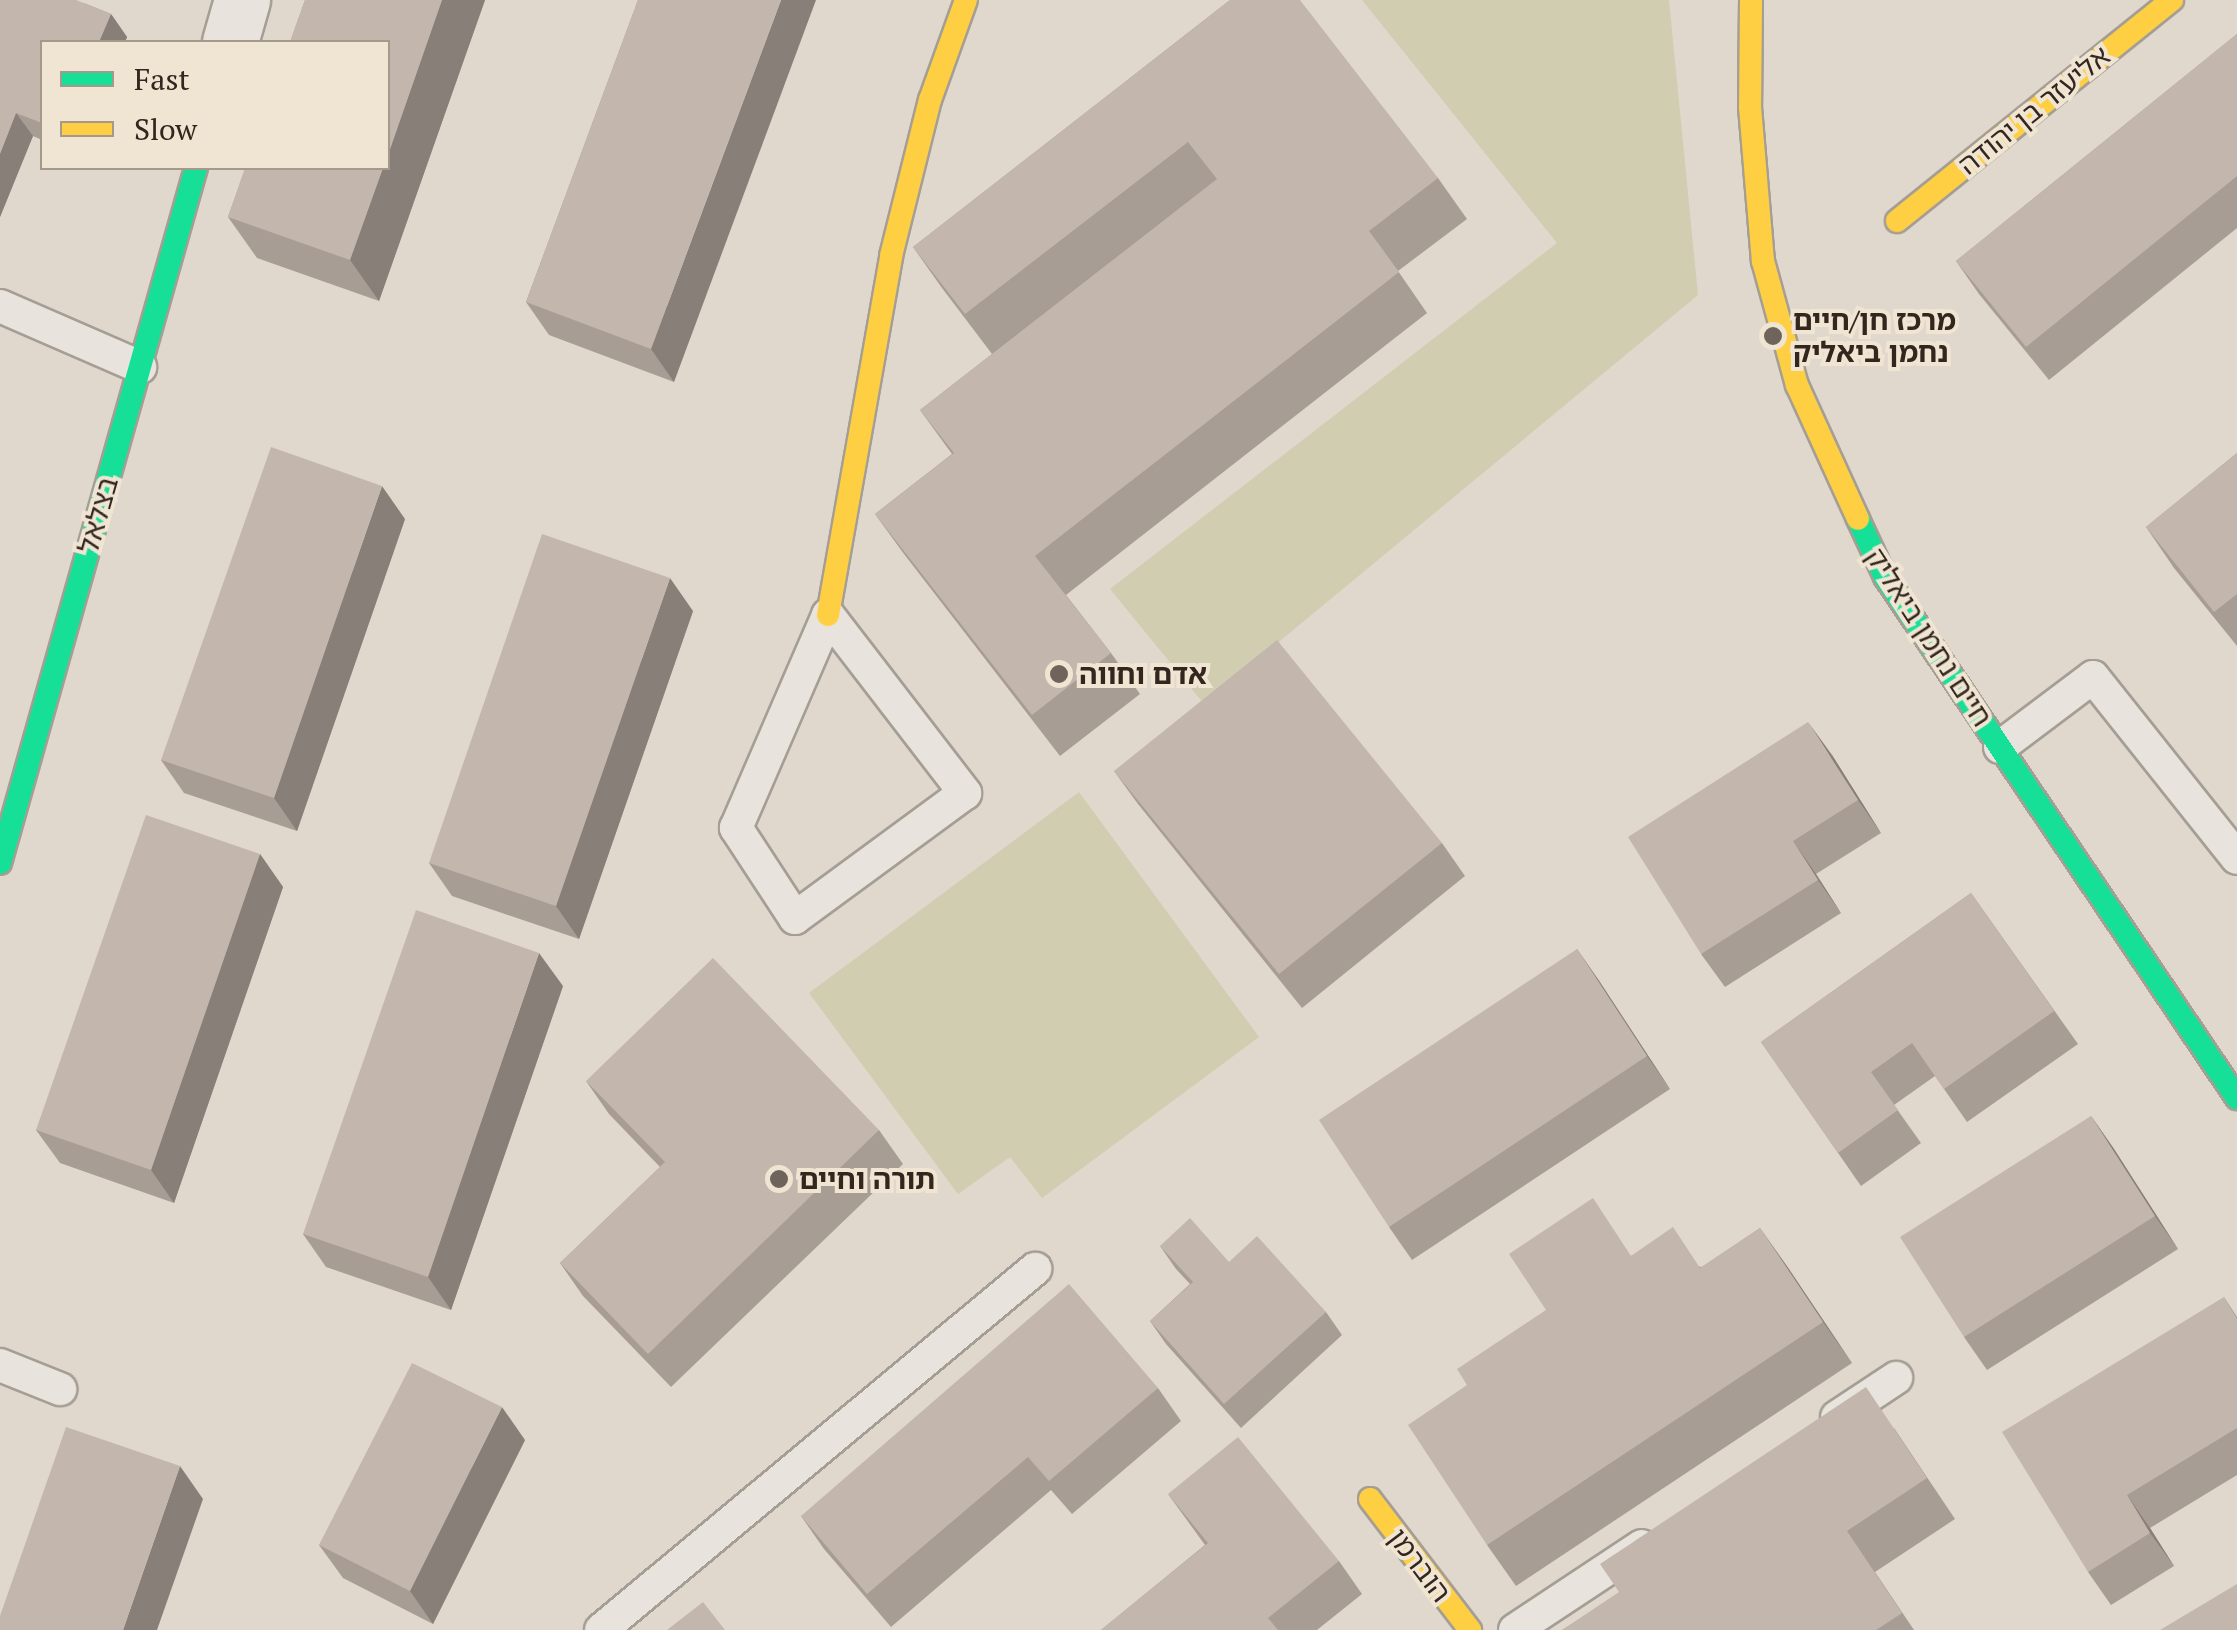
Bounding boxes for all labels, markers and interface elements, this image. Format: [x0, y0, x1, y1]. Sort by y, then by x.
street label: אליעזר בן יהודה [1951, 39, 2117, 181]
legend [40, 40, 390, 170]
text: Fast [134, 59, 190, 99]
text: Slow [134, 109, 197, 149]
place label: מרכז חן/חיים נחמן ביאליק [1793, 303, 1956, 369]
marker: מרכז חן/חיים נחמן ביאליק [1762, 325, 1784, 347]
street label: בצלאל [71, 473, 125, 557]
street label: חיים נחמן ביאליק [1859, 541, 1999, 733]
place label: אדם וחווה [1079, 657, 1207, 691]
marker: אדם וחווה [1048, 663, 1070, 685]
place label: תורה וחיים [799, 1162, 935, 1196]
marker: תורה וחיים [768, 1168, 790, 1190]
street label: הוברמן [1382, 1522, 1458, 1608]

